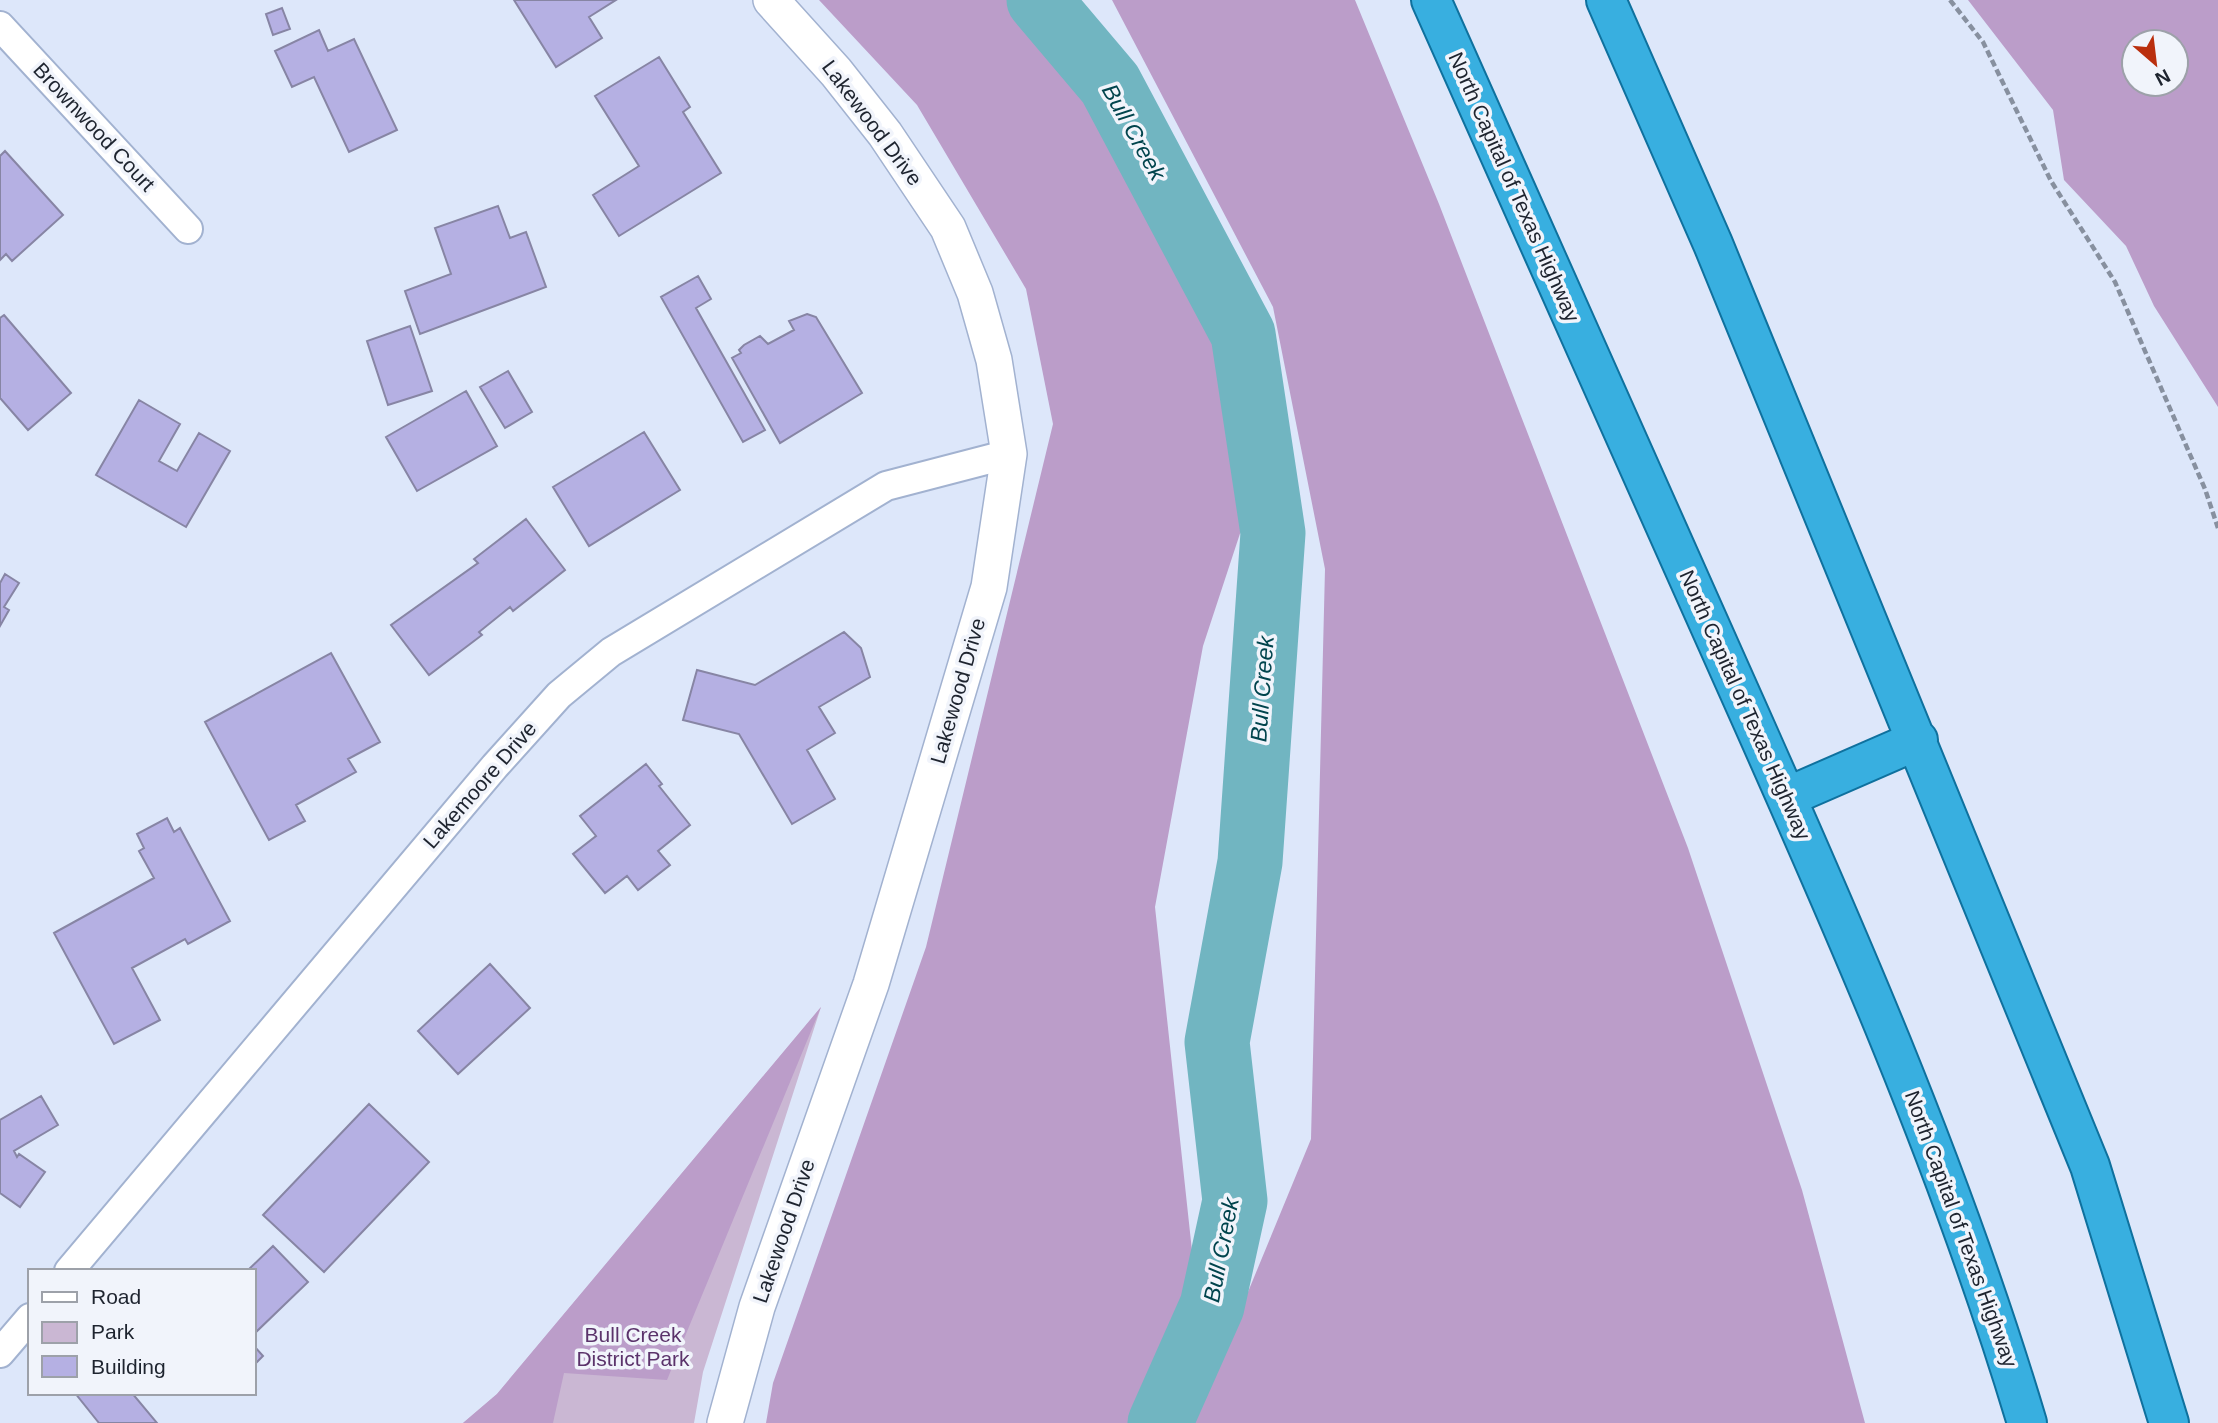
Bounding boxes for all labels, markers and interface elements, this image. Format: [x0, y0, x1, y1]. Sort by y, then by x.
north arrow [2120, 28, 2190, 98]
street label: North Capital of Texas Highway [1444, 48, 1585, 326]
street label: Lakewood Drive [818, 56, 927, 190]
street label: Brownwood Court [29, 58, 160, 196]
text: N [2152, 65, 2174, 90]
water label: Bull Creek [1097, 79, 1172, 186]
street label: North Capital of Texas Highway [1675, 566, 1816, 844]
street label: Lakewood Drive [926, 615, 989, 766]
water label: Bull Creek [1245, 634, 1279, 743]
street label: Lakemoore Drive [418, 717, 541, 853]
street label: North Capital of Texas Highway [1901, 1087, 2022, 1371]
street label: Lakewood Drive [748, 1156, 819, 1306]
water label: Bull Creek [1198, 1194, 1244, 1305]
legend [28, 1269, 256, 1395]
text: Road [91, 1285, 141, 1308]
text: Park [91, 1320, 135, 1343]
park label: Bull Creek District Park [576, 1323, 690, 1370]
text: Building [91, 1355, 166, 1378]

